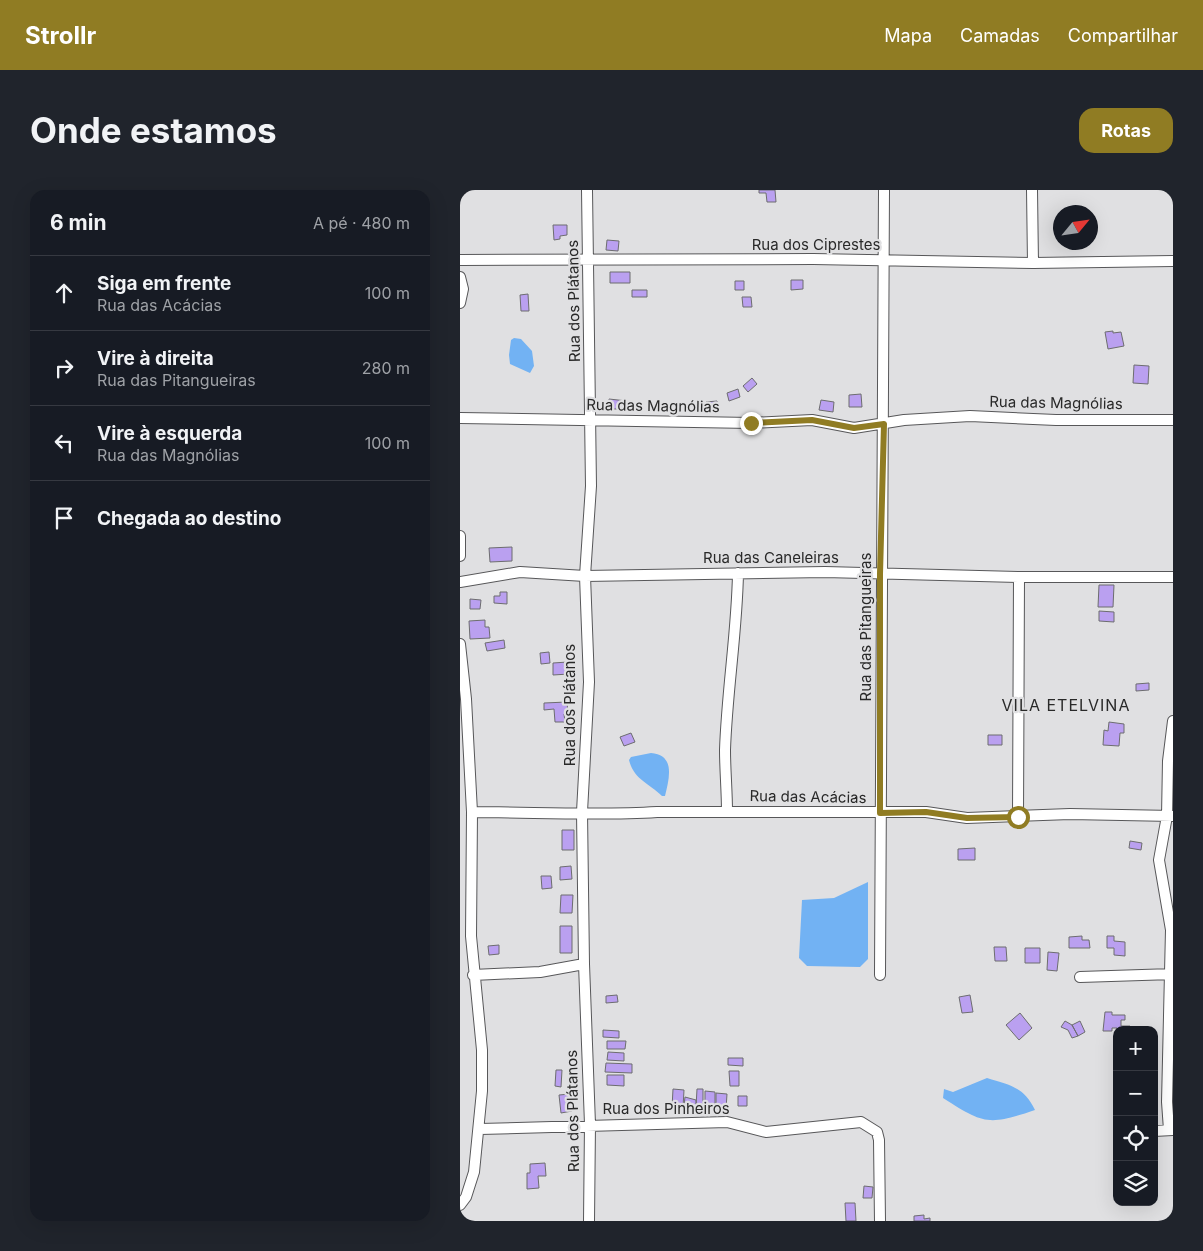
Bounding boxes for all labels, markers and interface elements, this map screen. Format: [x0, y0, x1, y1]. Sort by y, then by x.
text: Strollr [25, 21, 96, 50]
text: Mapa [884, 25, 932, 46]
text: Camadas [960, 25, 1040, 46]
text: Compartilhar [1068, 25, 1178, 46]
button: Rotas [1079, 108, 1173, 153]
text: Onde estamos [30, 109, 277, 151]
north arrow [1053, 205, 1098, 250]
text: 6 min [50, 210, 107, 235]
text: A pé · 480 m [313, 213, 410, 233]
street label: Rua dos Ciprestes [752, 235, 880, 254]
street label: Rua dos Plátanos [563, 240, 584, 362]
text: Siga em frente [97, 272, 231, 295]
icon: ahead [50, 279, 78, 307]
text: 100 m [365, 283, 410, 303]
text: Rua das Acácias [97, 295, 222, 315]
text: Vire à direita [97, 347, 214, 370]
icon: right [50, 354, 78, 382]
text: 280 m [362, 358, 410, 378]
text: Rua das Pitangueiras [97, 370, 256, 390]
street label: Rua das Magnólias [989, 392, 1123, 413]
street label: Rua das Magnólias [586, 395, 720, 416]
route end [740, 412, 763, 435]
text: Vire à esquerda [97, 422, 242, 445]
icon: left [50, 429, 78, 457]
text: 100 m [365, 433, 410, 453]
text: Rua das Magnólias [97, 445, 239, 465]
icon: arrive [50, 504, 78, 532]
text: Chegada ao destino [97, 507, 281, 530]
street label: Rua das Caneleiras [703, 548, 839, 567]
street label: Rua das Pitangueiras [856, 553, 875, 701]
street label: Rua dos Plátanos [560, 644, 579, 766]
district label: VILA ETELVINA [1002, 695, 1130, 715]
street label: Rua das Acácias [749, 786, 867, 807]
route start [1007, 806, 1030, 829]
map controls [1113, 1026, 1158, 1206]
button: + [1113, 1026, 1158, 1071]
street label: Rua dos Plátanos [562, 1050, 583, 1172]
button: − [1113, 1071, 1158, 1116]
street label: Rua dos Pinheiros [602, 1099, 730, 1118]
button: locate [1113, 1116, 1158, 1161]
button: layers [1113, 1161, 1158, 1206]

